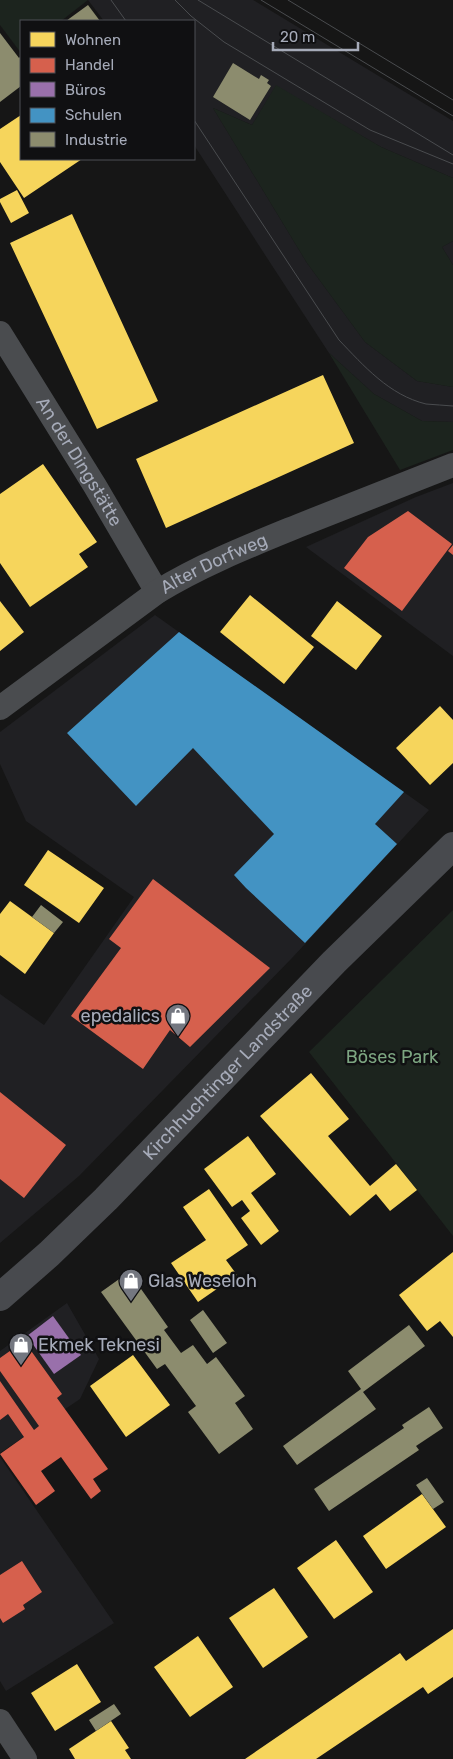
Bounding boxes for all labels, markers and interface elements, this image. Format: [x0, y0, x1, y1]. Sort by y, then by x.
legend [20, 20, 195, 160]
scale bar [273, 20, 358, 52]
text: 20 m [280, 28, 315, 46]
text: Wohnen [65, 31, 121, 49]
text: Handel [65, 56, 114, 74]
text: Büros [65, 81, 106, 99]
text: Schulen [65, 106, 122, 124]
text: Industrie [65, 131, 127, 149]
street label: An der Dingstätte [31, 393, 127, 530]
street label: Alter Dorfweg [156, 529, 271, 598]
street label: Kirchhuchtinger Landstraße [138, 980, 317, 1165]
shop icon: epedalics [165, 1003, 191, 1037]
place label: epedalics [81, 1005, 160, 1027]
park label: Böses Park [346, 1046, 439, 1068]
shop icon: Glas Weseloh [118, 1268, 144, 1302]
place label: Glas Weseloh [148, 1270, 257, 1292]
shop icon: Ekmek Teknesi [8, 1332, 34, 1366]
place label: Ekmek Teknesi [38, 1334, 160, 1356]

